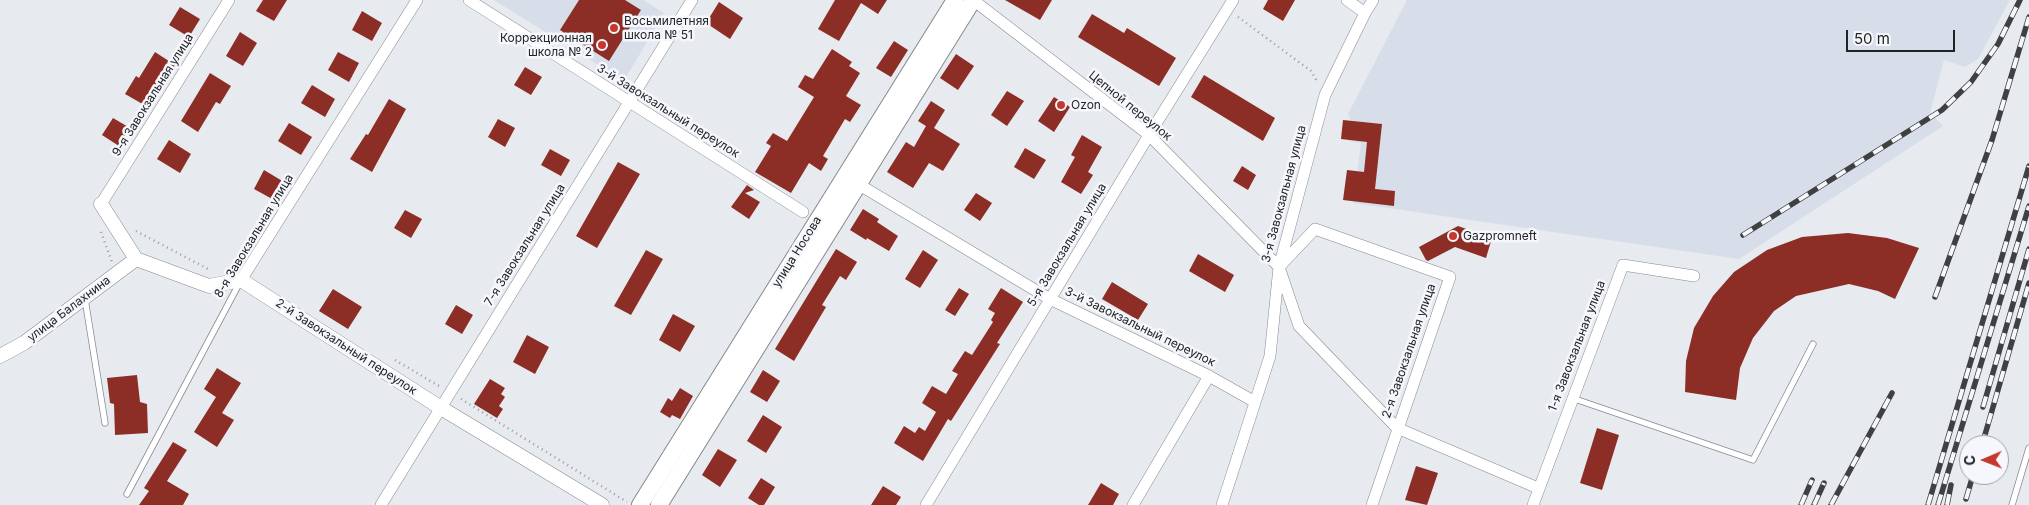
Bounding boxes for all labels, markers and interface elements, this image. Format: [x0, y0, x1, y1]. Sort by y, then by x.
place label: Восьмилетняя школа № 51 [624, 14, 709, 42]
scale bar [1849, 20, 1958, 52]
marker: Восьмилетняя школа № 51 [608, 22, 620, 34]
text: 50 m [1854, 29, 1890, 48]
street label: 9-я Завокзальная улица [109, 31, 197, 159]
place label: Коррекционная школа № 2 [500, 31, 592, 59]
marker: Коррекционная школа № 2 [596, 39, 608, 51]
street label: 3-й Завокзальный переулок [594, 61, 742, 161]
street label: Цепной переулок [1086, 68, 1174, 144]
place label: Ozon [1071, 98, 1101, 112]
marker: Ozon [1055, 99, 1067, 111]
street label: 3-я Завокзальная улица [1259, 124, 1309, 264]
street label: 8-я Завокзальная улица [211, 172, 297, 300]
street label: 7-я Завокзальная улица [482, 181, 568, 309]
street label: 5-я Завокзальная улица [1024, 181, 1110, 309]
street label: улица Носова [769, 214, 825, 290]
place label: Gazpromneft [1463, 229, 1537, 243]
marker: Gazpromneft [1447, 230, 1459, 242]
street label: улица Балахнина [25, 273, 113, 345]
street label: 1-я Завокзальная улица [1545, 279, 1609, 413]
street label: 2-я Завокзальная улица [1379, 282, 1439, 420]
street label: 3-й Завокзальный переулок [1063, 284, 1217, 370]
street label: 2-й Завокзальный переулок [273, 296, 419, 398]
north arrow [1959, 435, 2009, 485]
text: С [1961, 455, 1978, 466]

